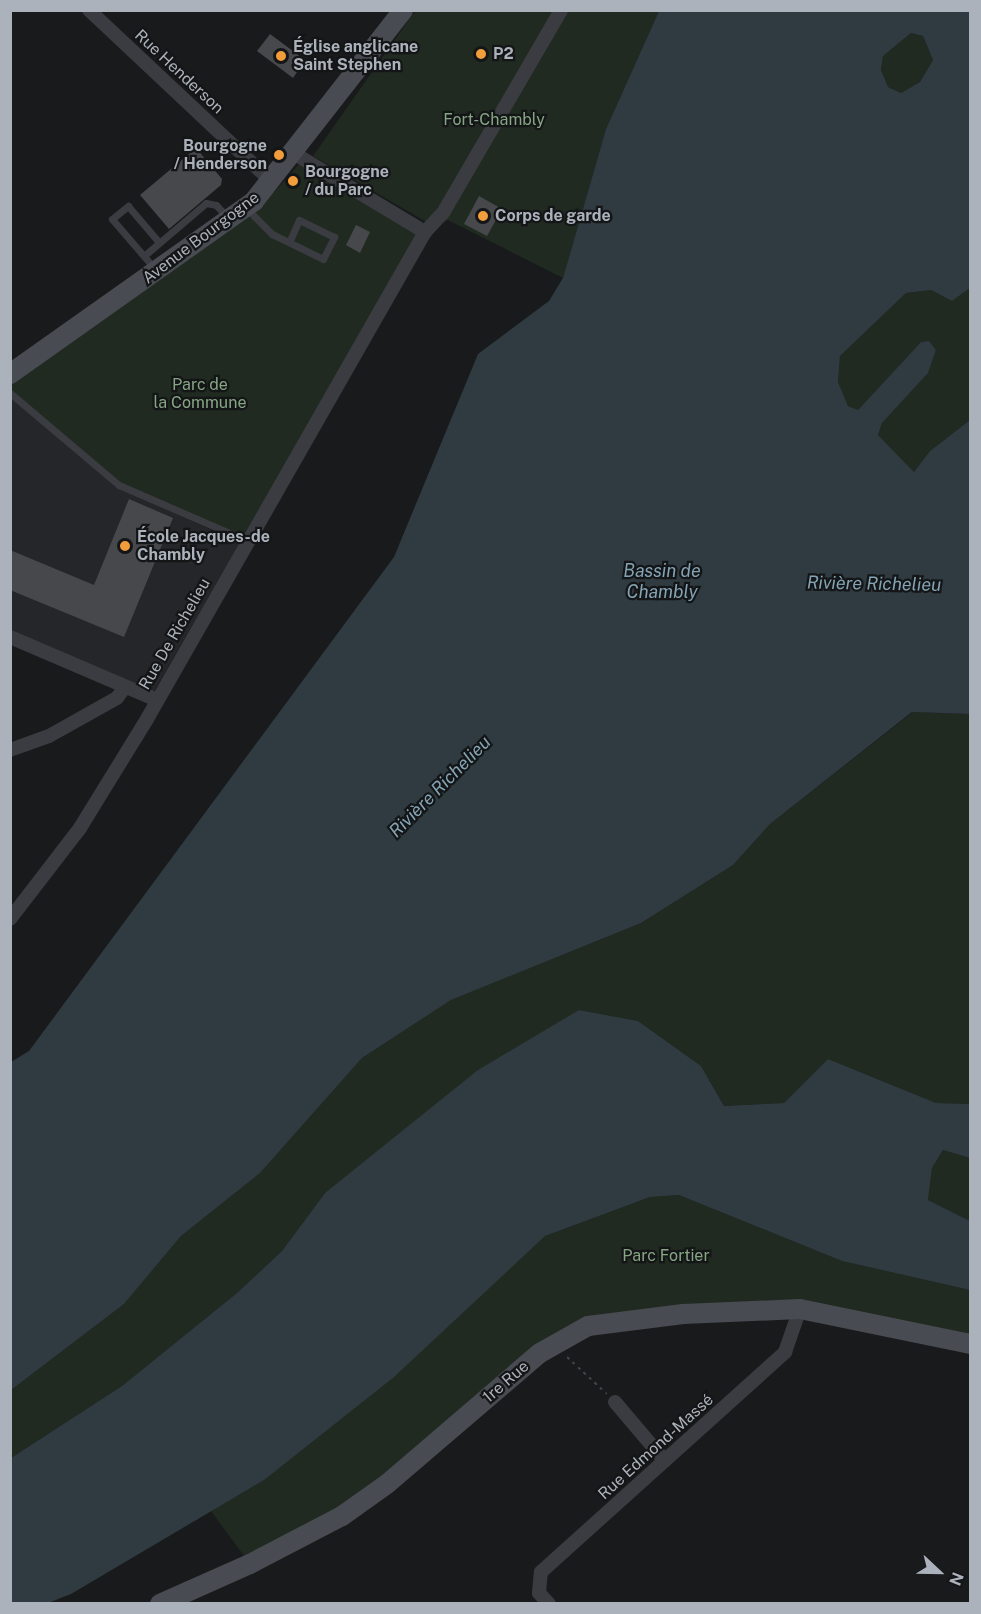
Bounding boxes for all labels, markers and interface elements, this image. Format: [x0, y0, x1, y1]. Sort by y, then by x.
street label: Rue Henderson [131, 26, 227, 118]
place label: Église anglicane Saint Stephen [293, 37, 418, 75]
place label: P2 [493, 44, 514, 64]
marker: P2 [474, 47, 488, 61]
marker: Église anglicane Saint Stephen [274, 49, 288, 63]
park label: Fort-Chambly [443, 110, 545, 130]
place label: Bourgogne / Henderson [174, 136, 267, 174]
marker: Bourgogne / Henderson [272, 148, 286, 162]
place label: Bourgogne / du Parc [305, 162, 389, 200]
marker: Bourgogne / du Parc [286, 174, 300, 188]
street label: Avenue Bourgogne [139, 188, 263, 288]
place label: Corps de garde [495, 206, 611, 226]
marker: Corps de garde [476, 209, 490, 223]
park label: Parc de la Commune [154, 375, 246, 413]
place label: École Jacques-de Chambly [137, 527, 270, 565]
marker: École Jacques-de Chambly [118, 539, 132, 553]
water label: Bassin de Chambly [623, 561, 701, 604]
water label: Rivière Richelieu [807, 572, 941, 596]
street label: Rue De Richelieu [135, 575, 215, 693]
water label: Rivière Richelieu [385, 732, 495, 842]
park label: Parc Fortier [622, 1246, 710, 1266]
street label: 1re Rue [479, 1357, 533, 1407]
street label: Rue Edmond-Massé [595, 1390, 717, 1504]
north arrow [909, 1542, 969, 1602]
text: N [945, 1570, 967, 1588]

